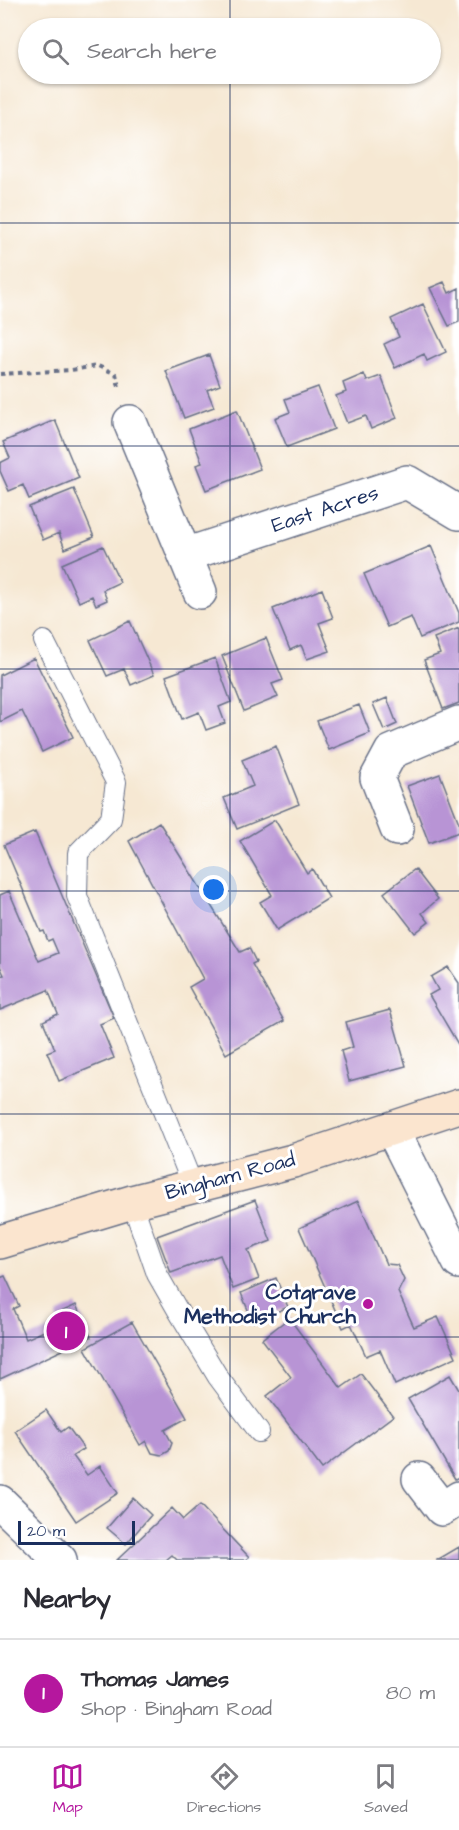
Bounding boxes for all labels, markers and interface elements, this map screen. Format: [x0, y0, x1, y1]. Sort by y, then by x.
search box [18, 18, 441, 84]
icon: search [39, 35, 72, 68]
text: Search here [87, 36, 217, 67]
street label: East Acres [268, 478, 382, 540]
your location [199, 875, 228, 904]
street label: Bingham Road [162, 1145, 299, 1209]
place label: Cotgrave Methodist Church [184, 1278, 357, 1331]
marker: Cotgrave Methodist Church [361, 1297, 375, 1311]
pin: 1 [46, 1308, 86, 1354]
scale bar [18, 1518, 135, 1546]
text: 20 m [27, 1520, 65, 1542]
text: Nearby [24, 1581, 111, 1617]
text: Thomas James [81, 1664, 229, 1695]
text: 1 [42, 1679, 45, 1707]
text: 80 m [386, 1679, 435, 1707]
text: Shop · Bingham Road [81, 1695, 272, 1723]
tab: Map [51, 1760, 84, 1818]
tab: Directions [187, 1760, 261, 1818]
tab: Saved [364, 1760, 408, 1818]

